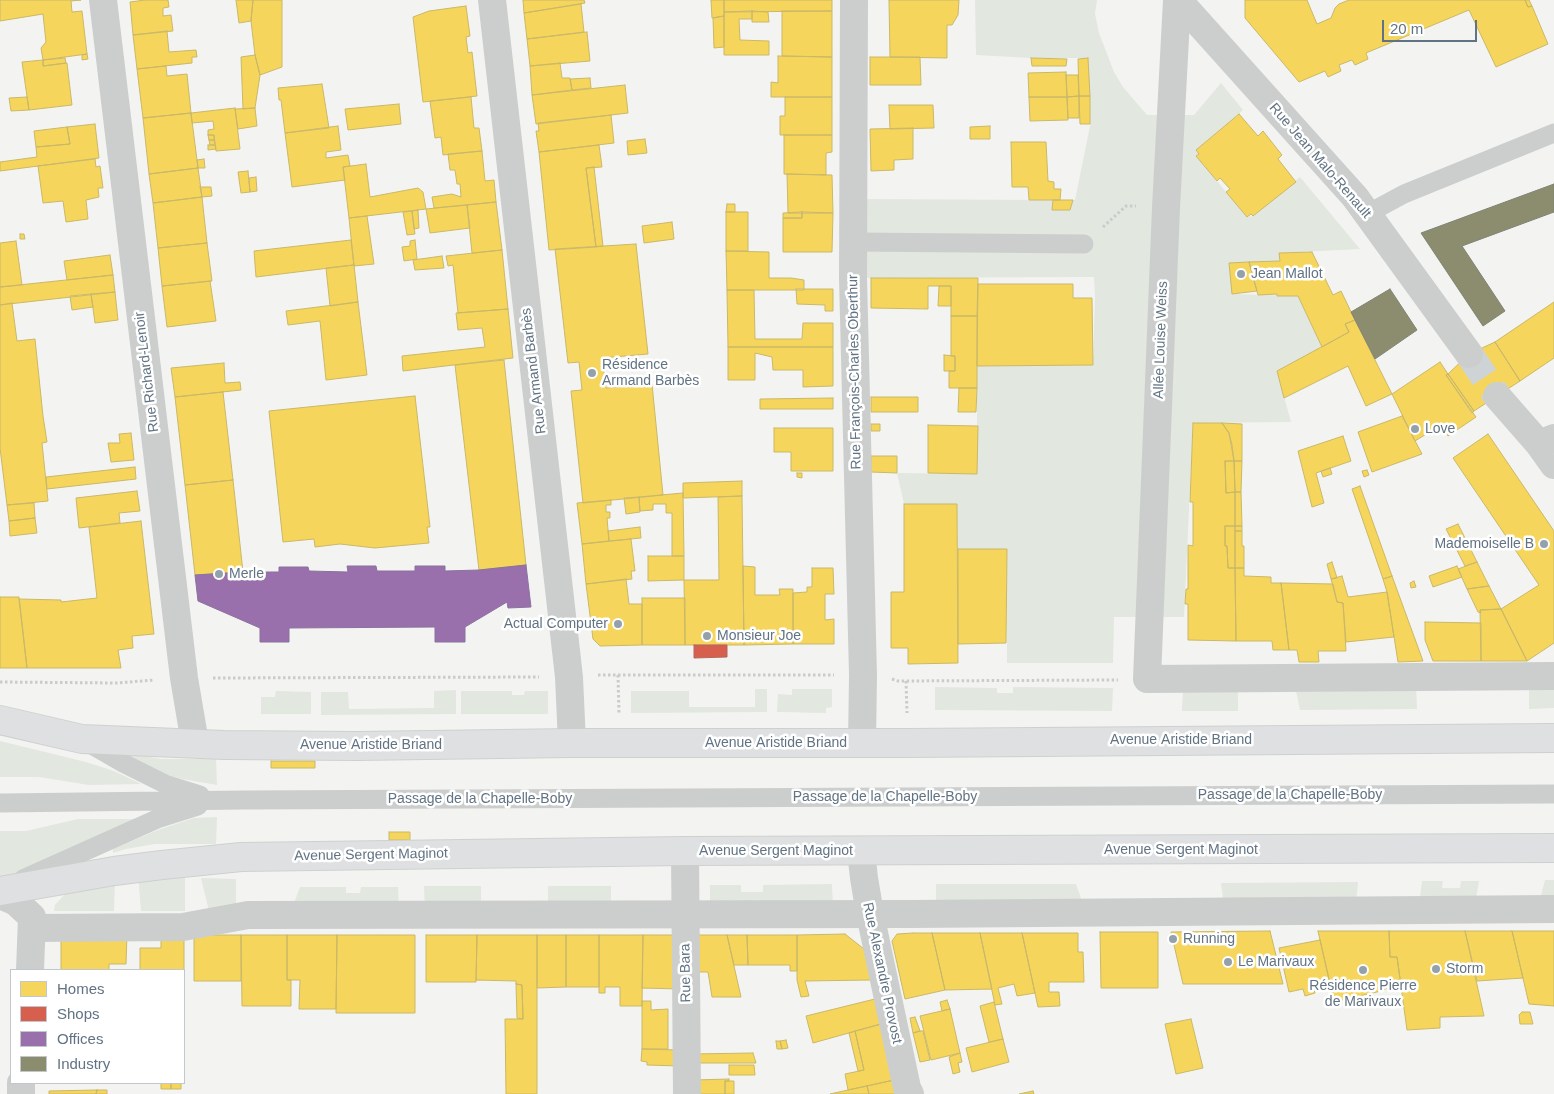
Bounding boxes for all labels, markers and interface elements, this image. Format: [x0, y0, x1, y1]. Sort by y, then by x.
scale bar [1384, 10, 1479, 42]
text: 20 m [1390, 20, 1423, 37]
street label: Rue Jean Malo-Renault [1265, 100, 1375, 222]
place label: Jean Mallot [1251, 266, 1323, 282]
marker: Jean Mallot [1235, 268, 1247, 280]
street label: Rue François-Charles Oberthur [845, 274, 865, 470]
street label: Allée Louise Weiss [1151, 281, 1171, 399]
street label: Rue Armand Barbès [518, 307, 550, 435]
street label: Rue Richard-Lenoir [131, 311, 163, 433]
place label: Résidence Armand Barbès [602, 357, 699, 390]
marker: Résidence Armand Barbès [586, 367, 598, 379]
place label: Love [1425, 421, 1455, 437]
marker: Love [1409, 423, 1421, 435]
place label: Mademoiselle B [1434, 536, 1534, 552]
marker: Mademoiselle B [1538, 538, 1550, 550]
place label: Merle [229, 566, 264, 582]
marker: Merle [213, 568, 225, 580]
place label: Actual Computer [504, 616, 608, 632]
marker: Actual Computer [612, 618, 624, 630]
place label: Monsieur Joe [717, 628, 801, 644]
marker: Monsieur Joe [701, 630, 713, 642]
street label: Avenue Aristide Briand [1110, 732, 1252, 748]
street label: Avenue Aristide Briand [705, 735, 847, 751]
street label: Avenue Aristide Briand [300, 737, 442, 753]
street label: Passage de la Chapelle-Boby [1198, 787, 1382, 803]
street label: Passage de la Chapelle-Boby [793, 789, 977, 805]
street label: Passage de la Chapelle-Boby [388, 791, 572, 807]
street label: Avenue Sergent Maginot [1104, 842, 1258, 858]
street label: Avenue Sergent Maginot [699, 843, 853, 859]
street label: Avenue Sergent Maginot [294, 845, 448, 865]
street label: Rue Alexandre Provost [859, 901, 905, 1045]
place label: Running [1183, 931, 1235, 947]
marker: Running [1167, 933, 1179, 945]
street label: Rue Bara [677, 943, 695, 1003]
place label: Le Marivaux [1238, 954, 1314, 970]
marker: Le Marivaux [1222, 956, 1234, 968]
place label: Storm [1446, 961, 1483, 977]
marker: Storm [1430, 963, 1442, 975]
marker: Résidence Pierre de Marivaux [1357, 964, 1369, 976]
legend [10, 969, 185, 1084]
place label: Résidence Pierre de Marivaux [1309, 978, 1417, 1010]
text: Homes [57, 980, 105, 997]
text: Shops [57, 1005, 100, 1022]
text: Offices [57, 1030, 103, 1047]
text: Industry [57, 1055, 110, 1072]

